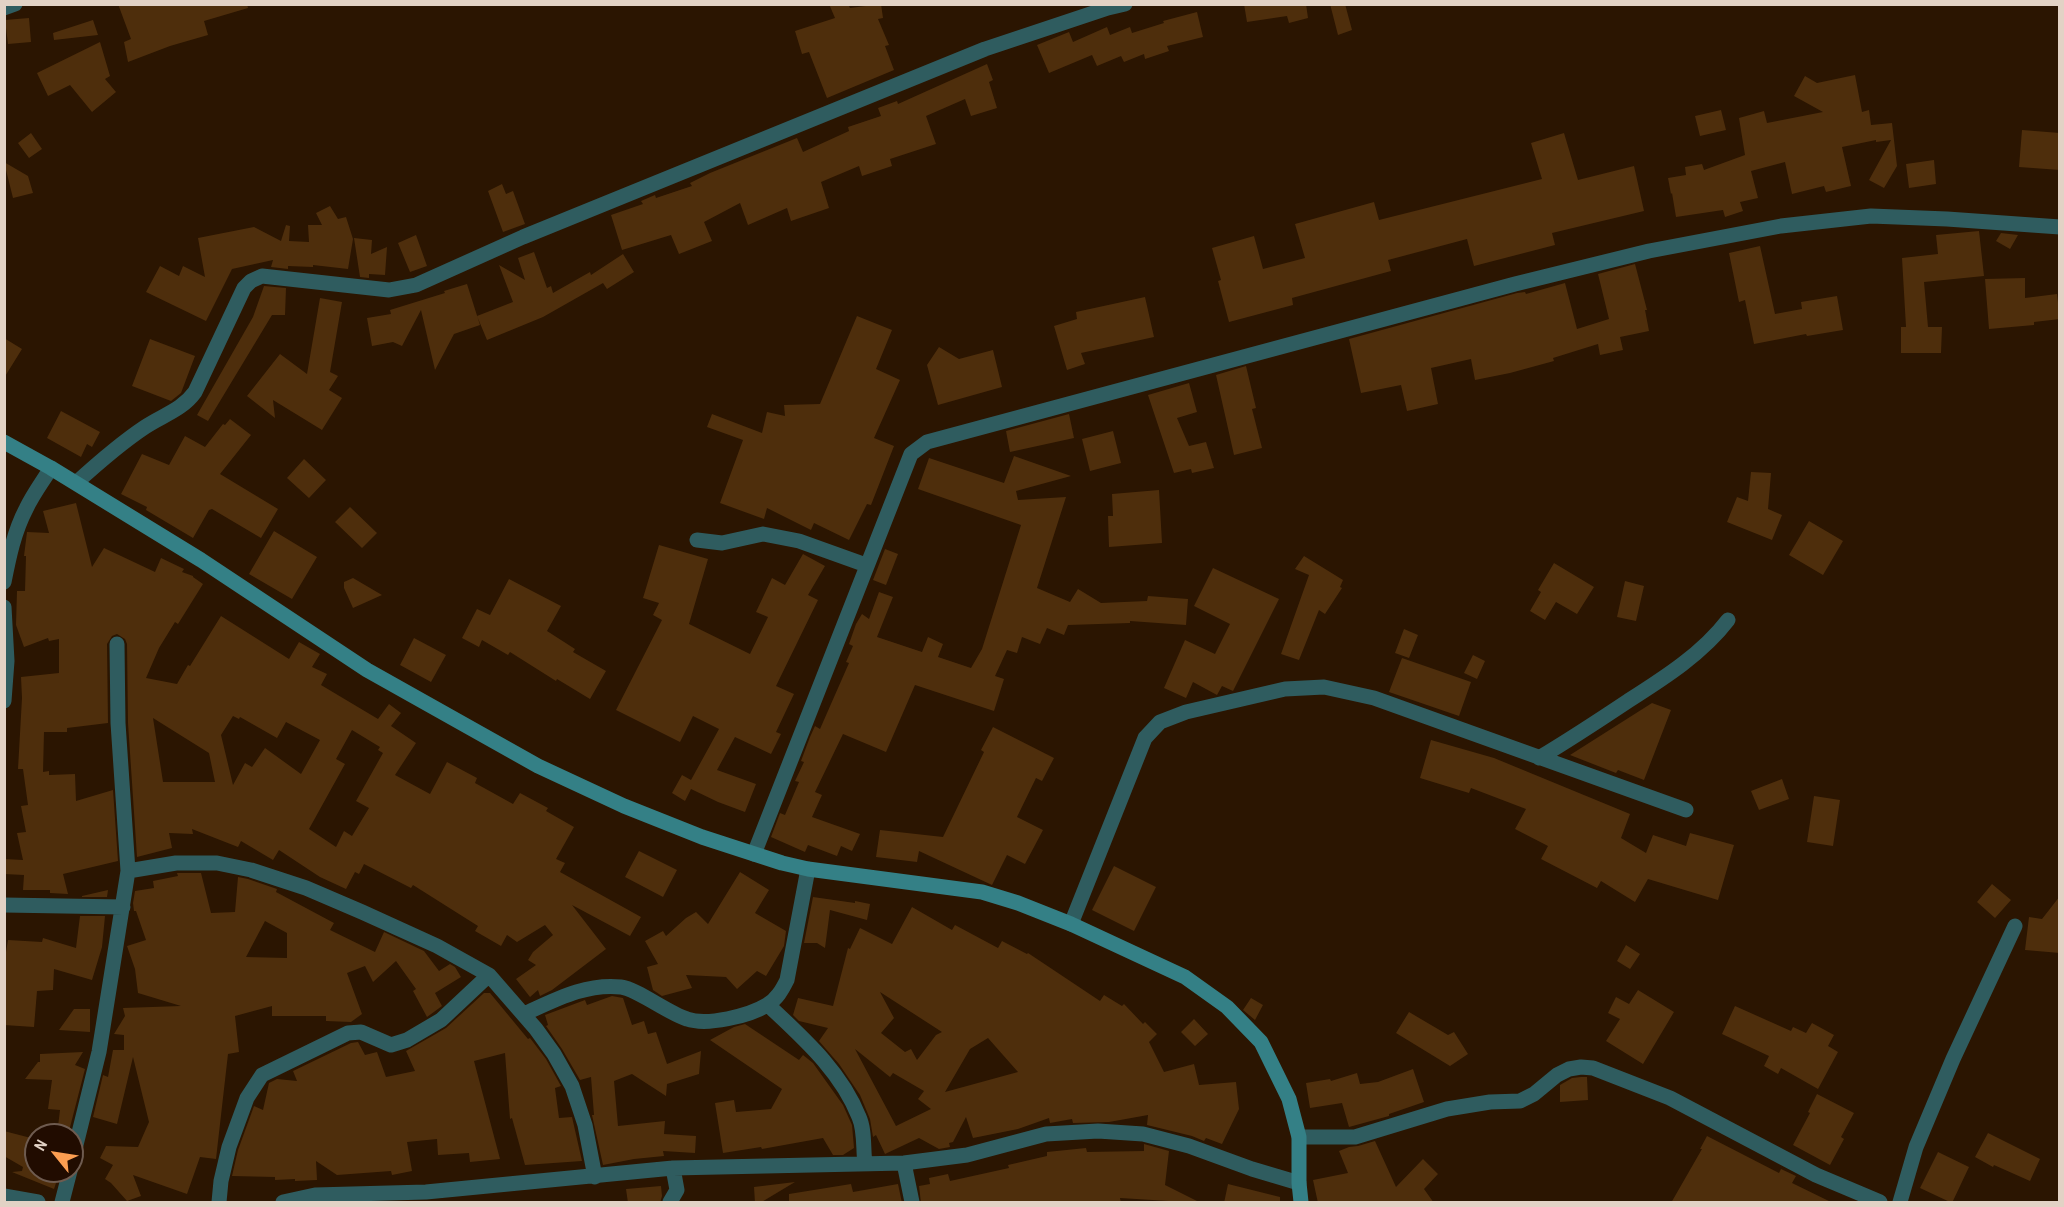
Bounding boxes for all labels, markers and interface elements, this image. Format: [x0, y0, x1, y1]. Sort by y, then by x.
north arrow [24, 1123, 84, 1183]
text: N [28, 1135, 52, 1155]

